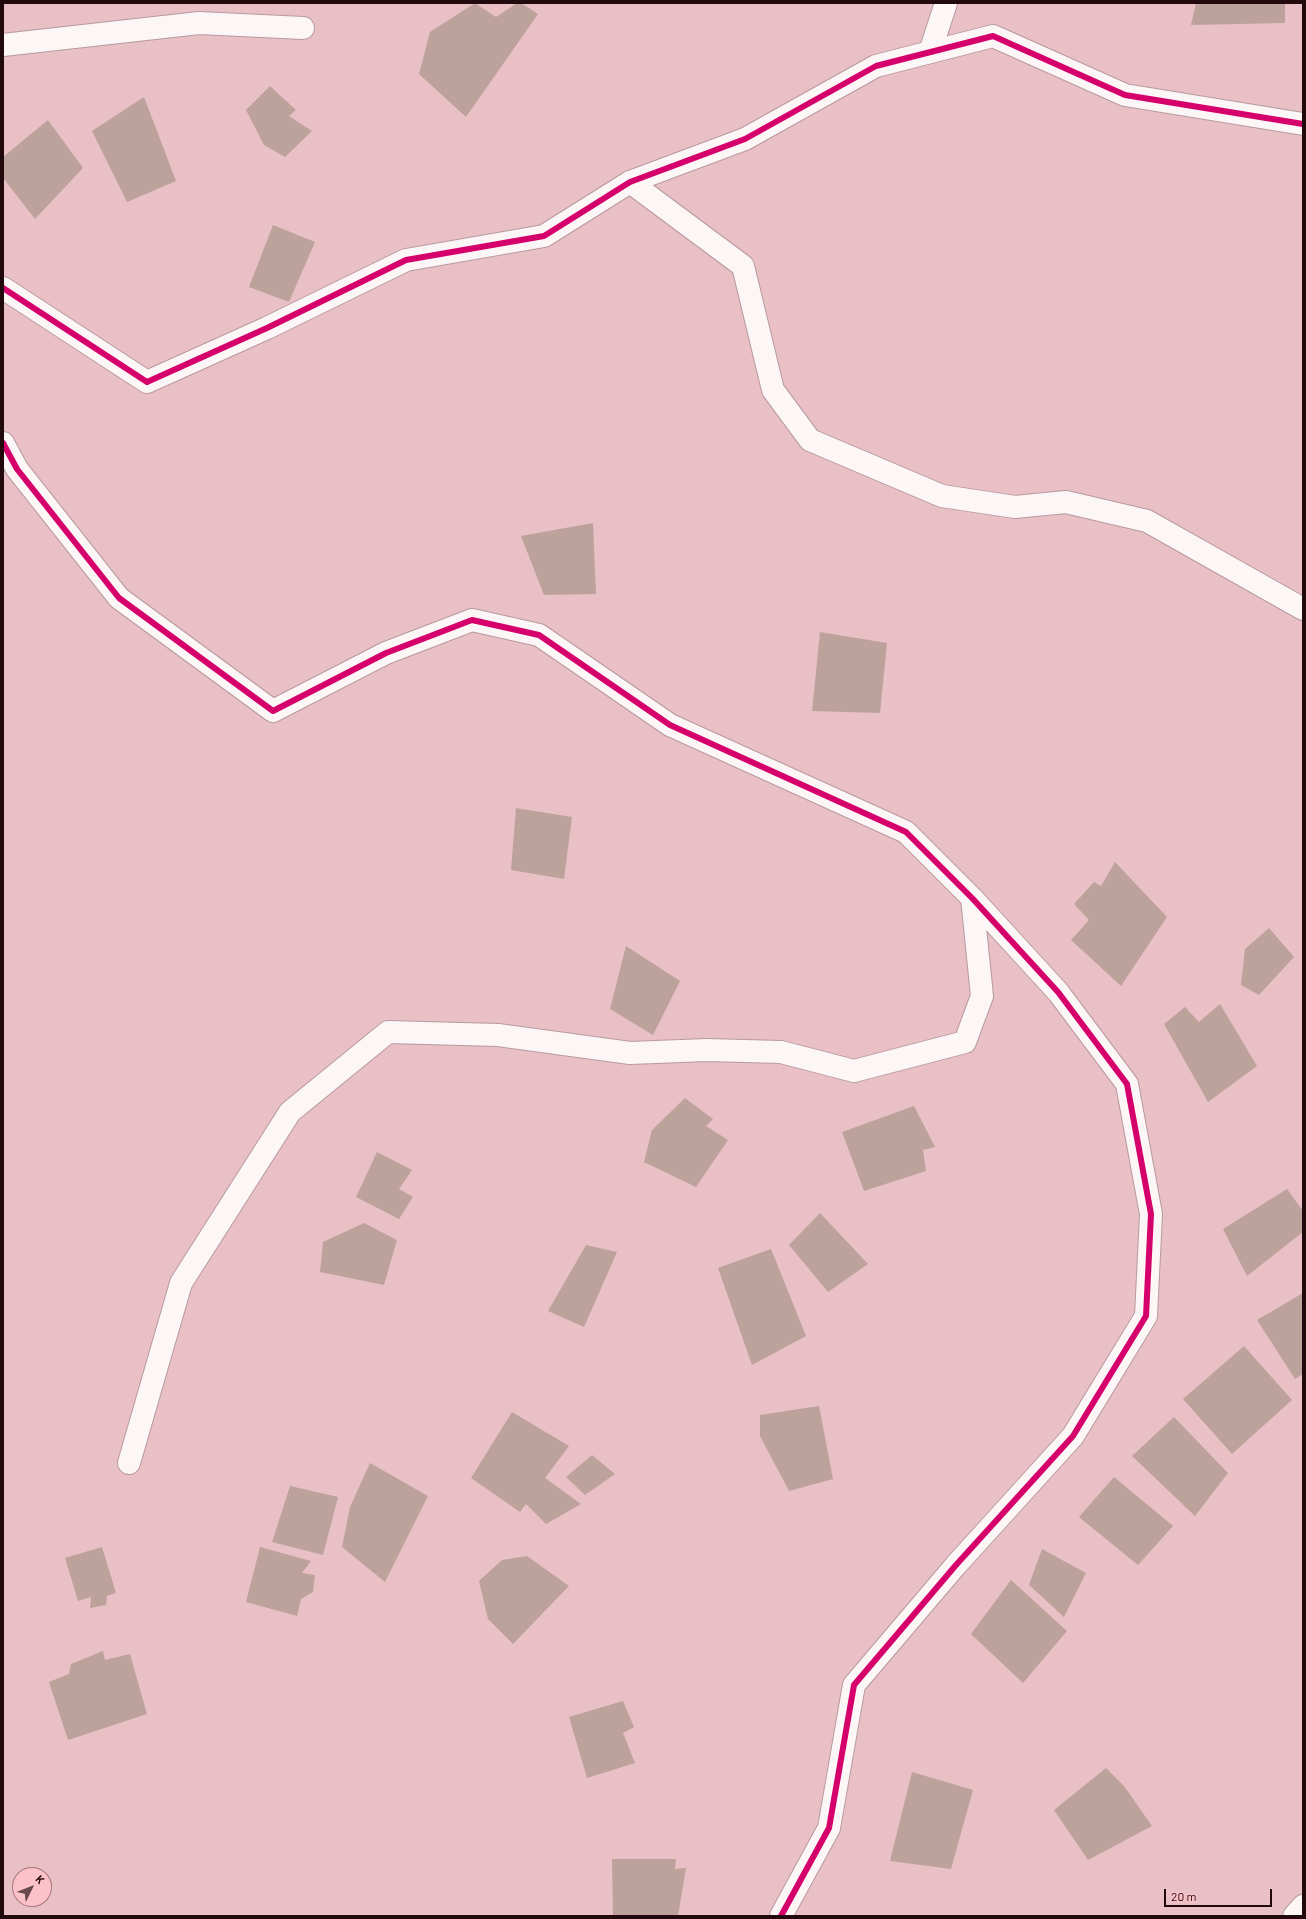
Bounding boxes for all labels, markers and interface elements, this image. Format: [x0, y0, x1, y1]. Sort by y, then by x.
north arrow [12, 1867, 52, 1907]
text: K [33, 1872, 48, 1886]
scale bar [1166, 1881, 1274, 1907]
text: 20 m [1171, 1889, 1197, 1903]

